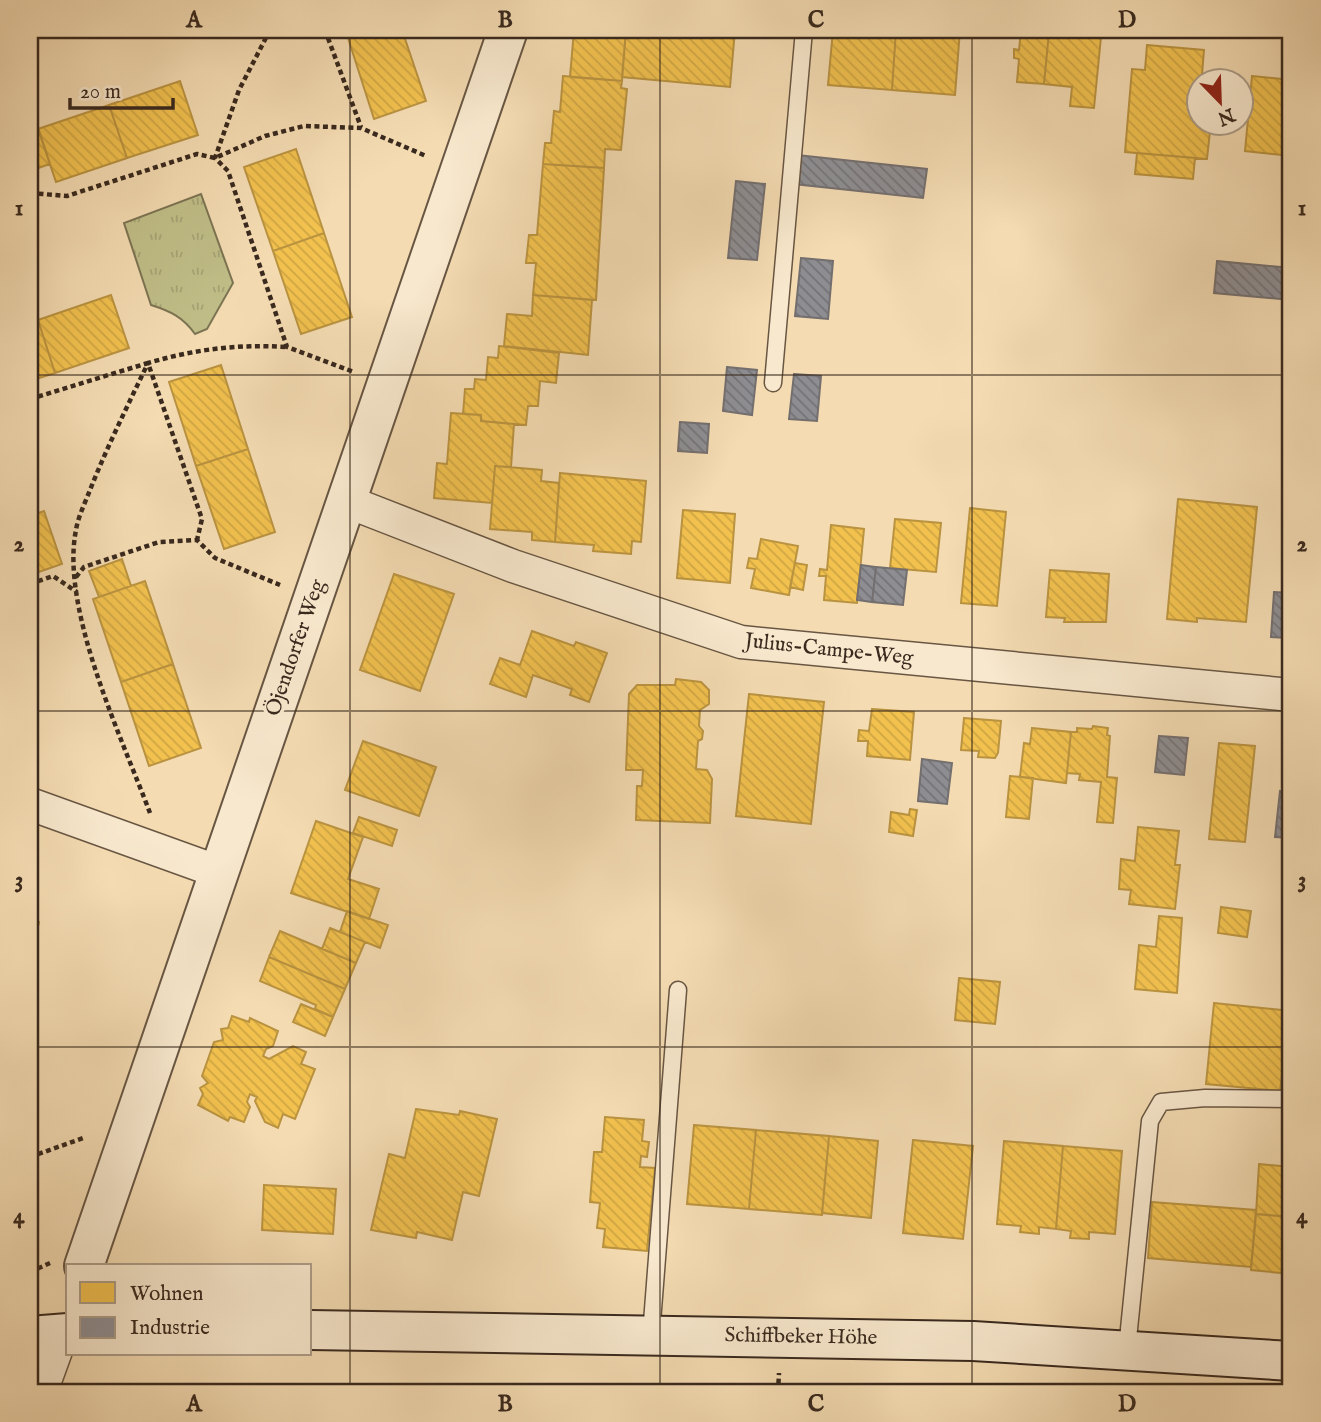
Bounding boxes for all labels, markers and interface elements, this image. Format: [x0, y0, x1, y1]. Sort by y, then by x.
text: A [185, 6, 203, 35]
text: B [497, 6, 513, 35]
text: C [808, 6, 825, 35]
text: D [1118, 6, 1136, 35]
scale bar [70, 66, 173, 110]
north arrow [1184, 66, 1254, 136]
text: 20 m [80, 79, 121, 106]
text: N [1213, 101, 1239, 130]
text: 1 [15, 194, 23, 223]
text: 1 [1298, 194, 1306, 223]
text: 2 [14, 530, 25, 559]
text: 2 [1297, 530, 1308, 559]
street label: Öjendorfer Weg [260, 575, 332, 720]
street label: Julius-Campe-Weg [741, 628, 915, 672]
text: 3 [15, 866, 23, 895]
text: 3 [1298, 866, 1306, 895]
text: 4 [13, 1202, 25, 1231]
text: 4 [1296, 1202, 1308, 1231]
legend [66, 1264, 312, 1356]
text: Wohnen [130, 1281, 203, 1308]
text: Industrie [130, 1315, 210, 1342]
street label: Schiffbeker Höhe [724, 1322, 878, 1352]
text: A [185, 1390, 203, 1419]
text: B [497, 1390, 513, 1419]
text: C [808, 1390, 825, 1419]
text: D [1118, 1390, 1136, 1419]

